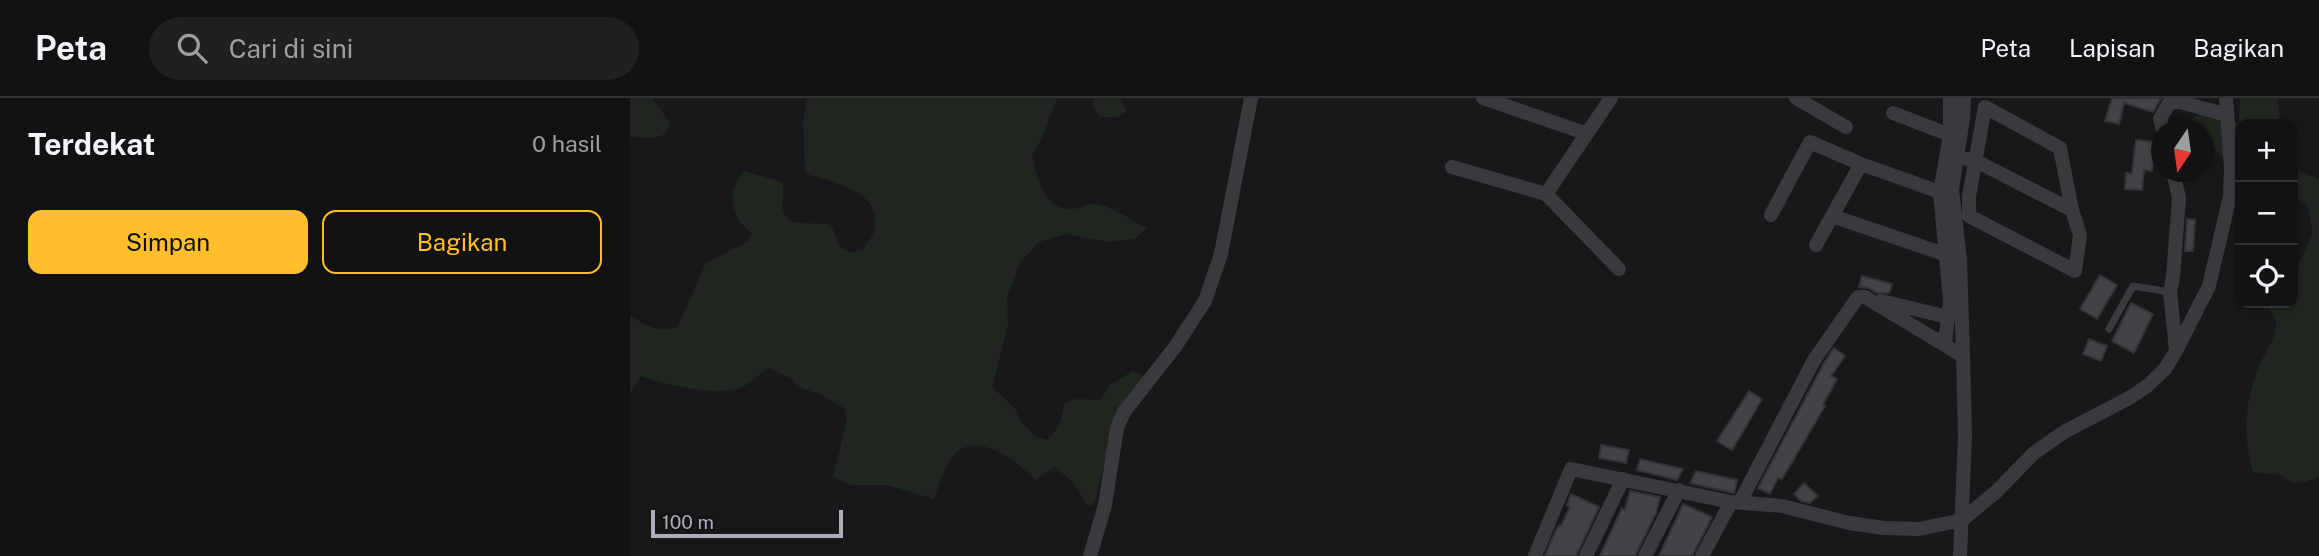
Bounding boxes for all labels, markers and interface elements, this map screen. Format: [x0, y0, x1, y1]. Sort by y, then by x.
search box [149, 17, 639, 80]
text: Peta [35, 29, 107, 67]
icon: search [173, 29, 211, 67]
text: Cari di sini [229, 33, 353, 64]
text: Peta [1980, 34, 2031, 62]
text: Lapisan [2069, 34, 2155, 62]
text: Bagikan [2193, 34, 2284, 62]
north arrow [2151, 119, 2214, 182]
map controls [2235, 119, 2298, 308]
button: + [2235, 119, 2298, 182]
text: Terdekat [28, 126, 155, 162]
text: 0 hasil [532, 130, 602, 157]
button: − [2235, 182, 2298, 245]
button: Simpan [28, 210, 308, 274]
button: Bagikan [322, 210, 602, 274]
button: locate [2235, 245, 2298, 308]
scale bar [651, 507, 844, 539]
text: 100 m [662, 511, 714, 533]

